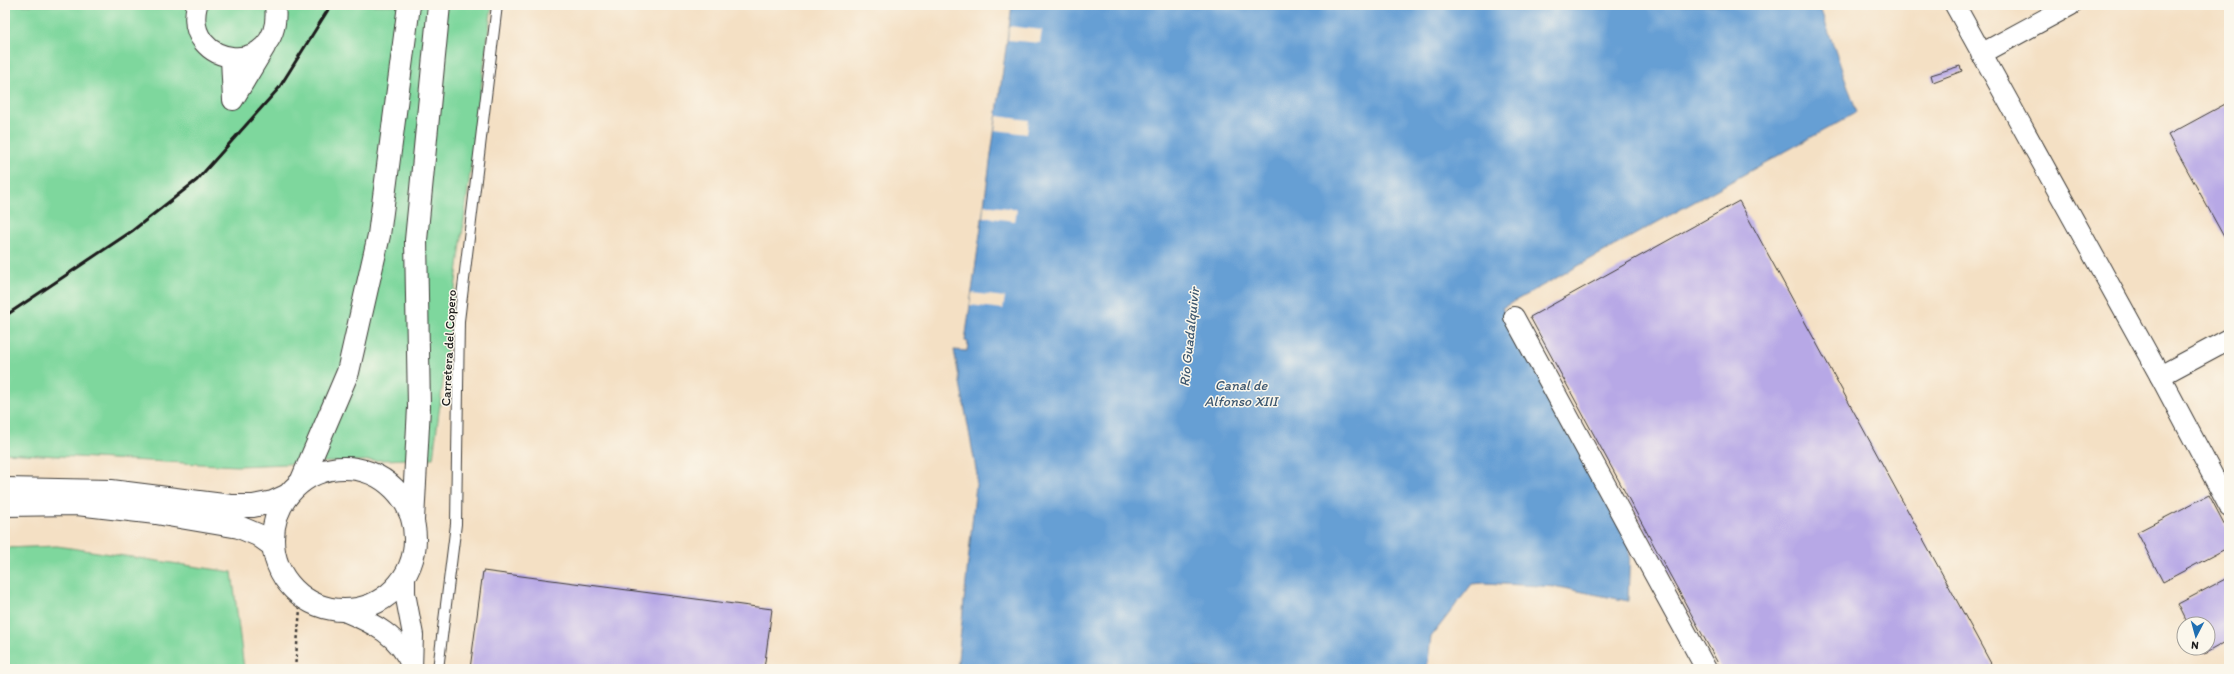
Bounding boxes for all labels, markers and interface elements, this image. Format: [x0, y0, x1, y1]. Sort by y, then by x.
water label: Río Guadalquivir [1176, 285, 1203, 387]
street label: Carretera del Copero [438, 289, 459, 407]
water label: Canal de Alfonso XIII [1205, 377, 1279, 410]
north arrow [2176, 616, 2216, 656]
text: N [2191, 639, 2199, 652]

